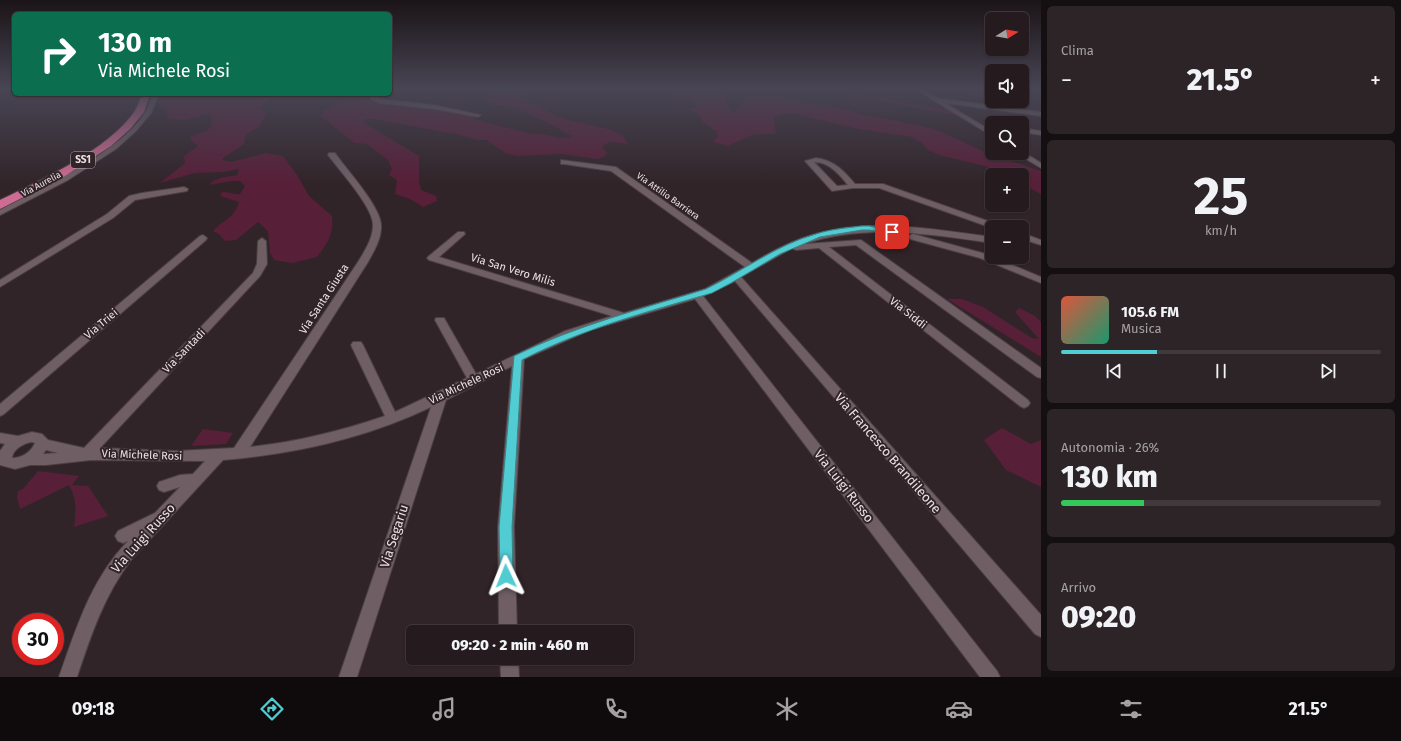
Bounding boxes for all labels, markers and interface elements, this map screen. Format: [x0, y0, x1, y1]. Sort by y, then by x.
north arrow [985, 12, 1029, 56]
map controls [985, 12, 1029, 264]
text: 130 m [98, 26, 172, 59]
icon: right [32, 28, 84, 80]
text: Clima [1061, 43, 1094, 58]
text: Via Michele Rosi [98, 60, 230, 82]
text: 21.5° [1187, 62, 1255, 98]
button: sound [985, 64, 1029, 108]
text: − [1061, 67, 1072, 94]
text: + [1370, 67, 1381, 94]
button: search [985, 116, 1029, 160]
road number: SS1 [71, 152, 95, 168]
text: 25 [1194, 165, 1248, 228]
button: + [985, 168, 1029, 212]
street label: Via Aurelia [19, 169, 63, 199]
street label: Via Attilio Barriera [635, 170, 702, 222]
pin [875, 215, 909, 249]
button: − [985, 220, 1029, 264]
icon: arrive [881, 221, 903, 243]
text: km/h [1205, 223, 1237, 238]
street label: Via San Vero Milis [469, 251, 557, 289]
street label: Via Santa Giusta [297, 262, 351, 336]
street label: Via Siddi [887, 294, 929, 332]
text: 105.6 FM [1121, 303, 1179, 321]
street label: Via Triei [82, 306, 120, 342]
text: Musica [1121, 321, 1162, 336]
street label: Via Santadi [160, 326, 208, 376]
icon: previous [1103, 360, 1125, 382]
icon: pause [1210, 360, 1232, 382]
icon: next [1317, 360, 1339, 382]
street label: Via Michele Rosi [427, 361, 505, 407]
street label: Via Francesco Brandileone [832, 390, 944, 516]
text: Autonomia · 26% [1061, 440, 1159, 455]
street label: Via Michele Rosi [101, 447, 183, 463]
street label: Via Luigi Russo [811, 447, 877, 525]
text: 130 km [1061, 459, 1158, 495]
street label: Via Luigi Russo [108, 500, 178, 576]
street label: Via Segariu [377, 503, 411, 569]
position arrow [485, 555, 527, 597]
text: Arrivo [1061, 580, 1096, 595]
text: 09:20 [1061, 599, 1136, 635]
speed limit sign: 30 [12, 613, 64, 665]
text: 09:20 · 2 min · 460 m [451, 636, 589, 654]
icon: directions [258, 695, 286, 723]
icon: music [430, 695, 458, 723]
icon: phone [602, 695, 630, 723]
icon: climate [773, 695, 801, 723]
icon: car [945, 695, 973, 723]
icon: filters [1117, 695, 1145, 723]
text: 09:18 [72, 698, 115, 720]
text: 21.5° [1288, 698, 1329, 720]

